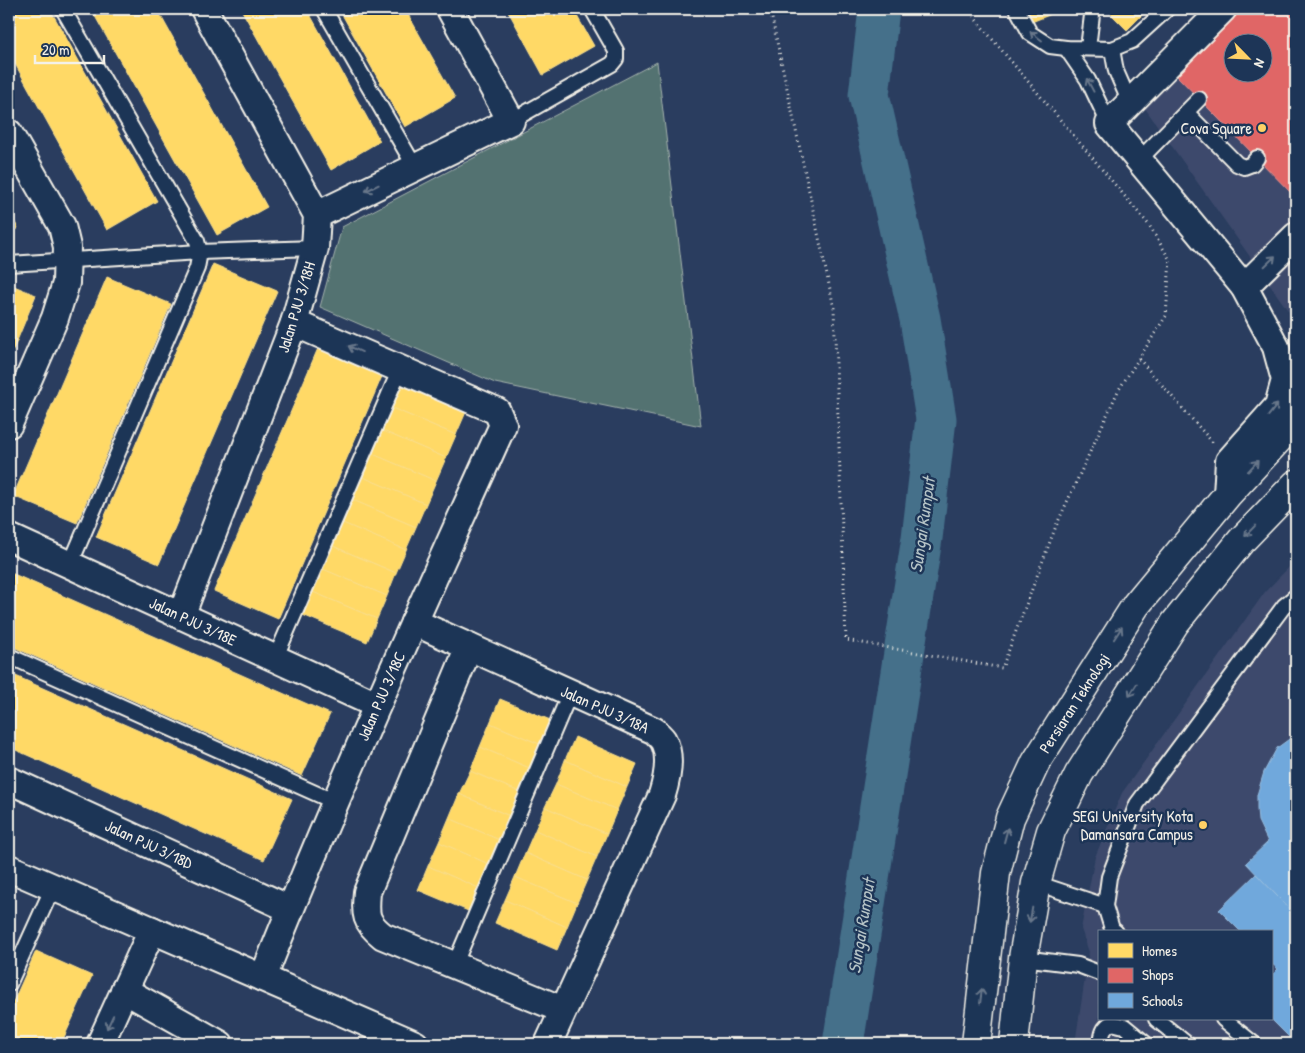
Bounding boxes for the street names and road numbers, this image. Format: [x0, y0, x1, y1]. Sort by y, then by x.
street label: Jalan PJU 3/18H [272, 259, 320, 355]
street label: Jalan PJU 3/18E [146, 591, 240, 651]
street label: Jalan PJU 3/18C [352, 648, 410, 744]
street label: Persiaran Teknologi [1033, 649, 1115, 757]
street label: Jalan PJU 3/18A [557, 680, 653, 738]
street label: Jalan PJU 3/18D [102, 814, 197, 874]

